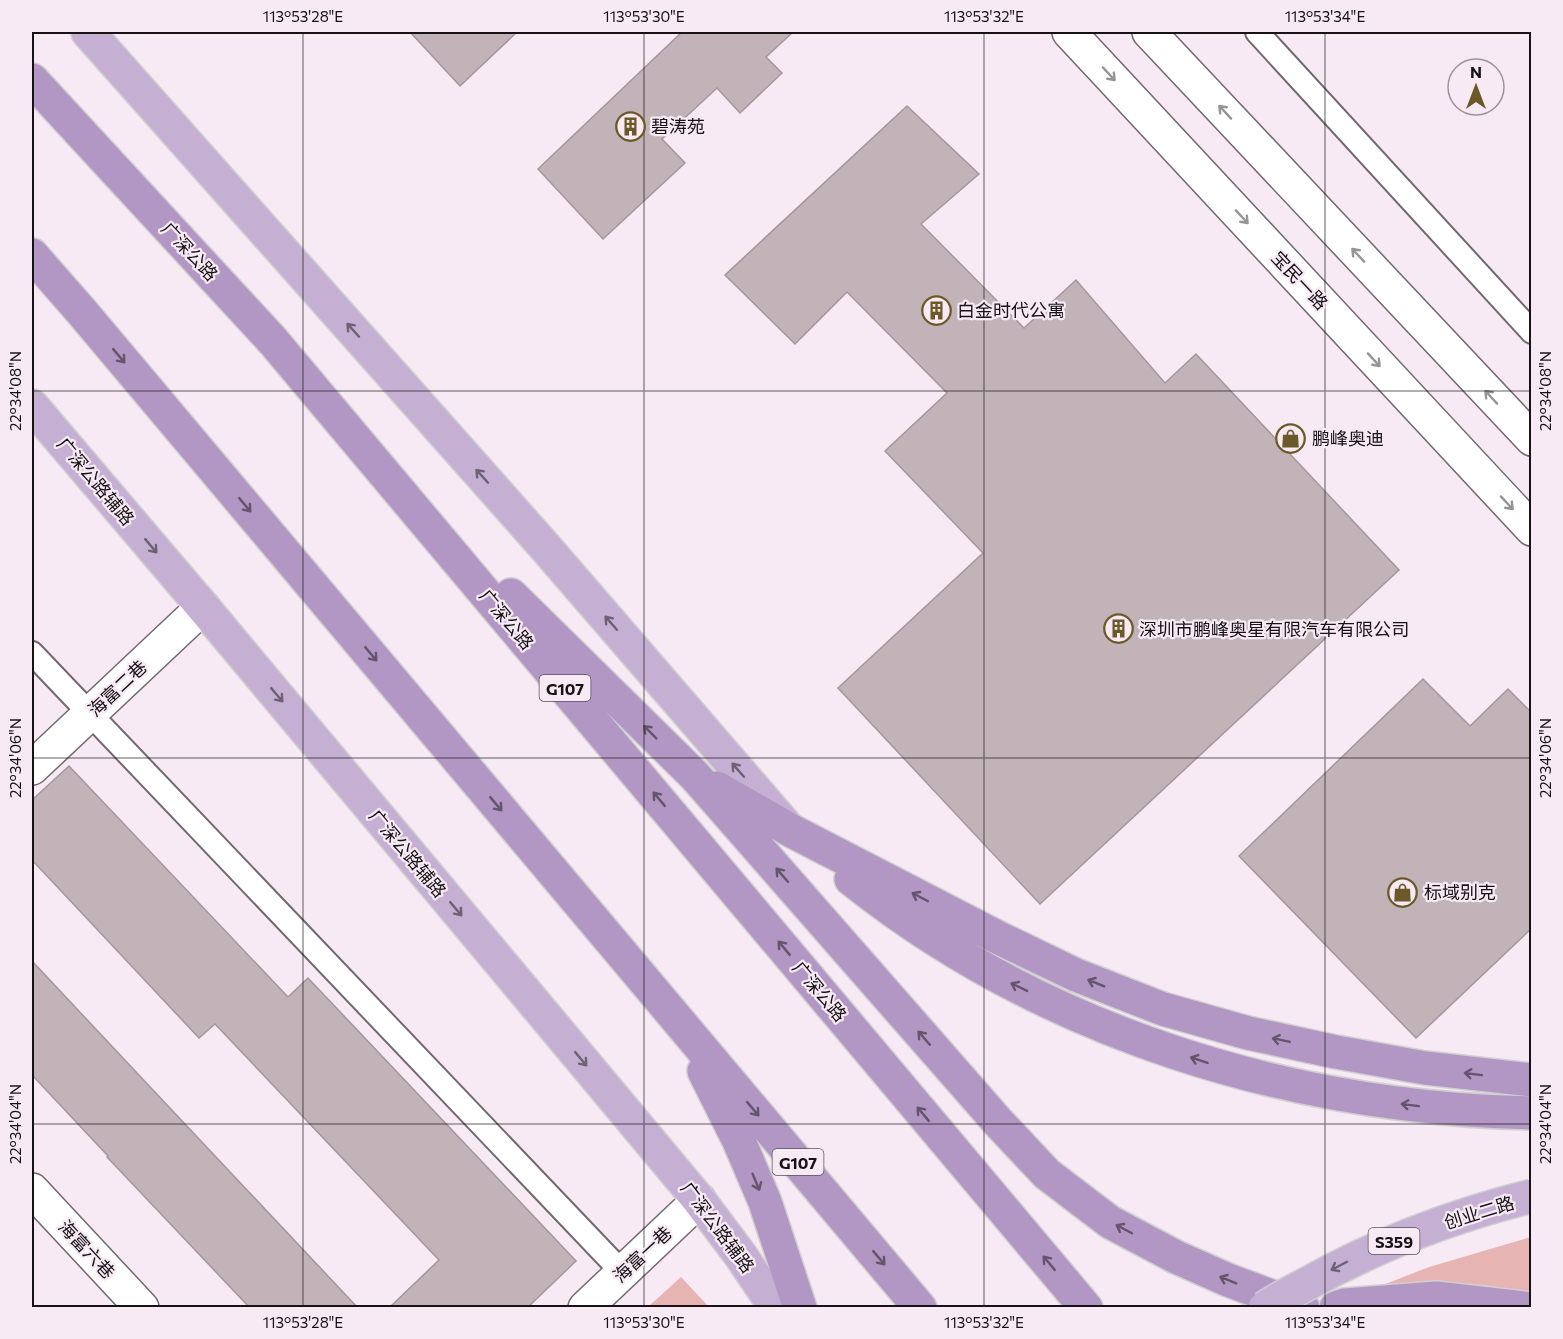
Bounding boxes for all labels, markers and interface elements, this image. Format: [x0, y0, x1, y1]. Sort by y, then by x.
text: 113°53'28"E [263, 7, 343, 25]
text: 113°53'30"E [603, 7, 685, 25]
text: 113°53'32"E [944, 7, 1024, 25]
text: 113°53'34"E [1285, 7, 1365, 25]
north arrow [1446, 57, 1506, 117]
text: N [1470, 62, 1482, 81]
one-way arrow [1102, 67, 1116, 82]
one-way arrow [1218, 105, 1232, 120]
building icon: 碧涛苑 [614, 110, 646, 142]
place label: 碧涛苑 [651, 115, 705, 137]
one-way arrow [1234, 209, 1248, 224]
street label: 广深公路 [157, 217, 223, 285]
street label: 宝民一路 [1267, 246, 1333, 314]
one-way arrow [1351, 247, 1365, 262]
building icon: 白金时代公寓 [920, 294, 952, 326]
place label: 白金时代公寓 [957, 299, 1065, 321]
one-way arrow [346, 323, 360, 338]
one-way arrow [112, 348, 126, 363]
text: 22°34'08"N [6, 351, 24, 431]
text: 22°34'08"N [1536, 351, 1554, 431]
one-way arrow [1367, 352, 1381, 367]
one-way arrow [1484, 389, 1499, 404]
shop icon: 鹏峰奥迪 [1275, 422, 1307, 454]
place label: 鹏峰奥迪 [1312, 427, 1384, 449]
street label: 广深公路辅路 [53, 433, 139, 529]
one-way arrow [475, 469, 489, 484]
one-way arrow [1500, 495, 1514, 510]
one-way arrow [238, 497, 252, 512]
one-way arrow [144, 538, 158, 553]
street label: 广深公路 [475, 584, 539, 654]
building icon: 深圳市鹏峰奥星有限汽车有限公司 [1102, 613, 1134, 645]
one-way arrow [604, 616, 618, 631]
place label: 深圳市鹏峰奥星有限汽车有限公司 [1139, 618, 1409, 640]
one-way arrow [364, 646, 377, 662]
street label: 海富二巷 [83, 655, 151, 721]
road number: G107 [540, 675, 590, 701]
one-way arrow [270, 687, 283, 703]
text: 22°34'06"N [6, 718, 24, 798]
text: 22°34'06"N [1536, 718, 1554, 798]
one-way arrow [643, 724, 658, 739]
one-way arrow [731, 763, 745, 778]
one-way arrow [652, 791, 665, 807]
one-way arrow [489, 796, 503, 811]
street label: 广深公路辅路 [365, 805, 451, 901]
one-way arrow [775, 868, 789, 883]
shop icon: 标域别克 [1387, 876, 1419, 908]
place label: 标域别克 [1424, 881, 1496, 903]
one-way arrow [912, 891, 930, 903]
one-way arrow [449, 901, 462, 917]
one-way arrow [777, 941, 791, 956]
street label: 广深公路 [788, 956, 852, 1026]
one-way arrow [1087, 977, 1105, 988]
one-way arrow [1010, 981, 1028, 993]
one-way arrow [917, 1031, 931, 1046]
one-way arrow [1272, 1034, 1291, 1046]
one-way arrow [574, 1051, 588, 1066]
one-way arrow [1190, 1054, 1209, 1065]
one-way arrow [1464, 1069, 1484, 1080]
text: 22°34'04"N [6, 1084, 24, 1164]
text: 22°34'04"N [1536, 1084, 1554, 1164]
one-way arrow [1401, 1099, 1421, 1110]
one-way arrow [747, 1101, 760, 1117]
one-way arrow [916, 1107, 930, 1122]
road number: G107 [772, 1149, 824, 1175]
one-way arrow [751, 1172, 762, 1190]
street label: 广深公路辅路 [677, 1177, 759, 1277]
street label: 创业二路 [1441, 1191, 1517, 1233]
street label: 海富六巷 [54, 1215, 120, 1283]
street label: 海富一巷 [608, 1221, 676, 1287]
one-way arrow [1116, 1223, 1134, 1234]
road number: S359 [1368, 1228, 1420, 1254]
one-way arrow [872, 1250, 885, 1266]
one-way arrow [1042, 1256, 1056, 1271]
one-way arrow [1331, 1260, 1348, 1272]
one-way arrow [1220, 1274, 1238, 1285]
text: 113°53'28"E [263, 1313, 343, 1331]
text: 113°53'30"E [603, 1313, 685, 1331]
text: 113°53'32"E [944, 1313, 1024, 1331]
text: 113°53'34"E [1285, 1313, 1365, 1331]

